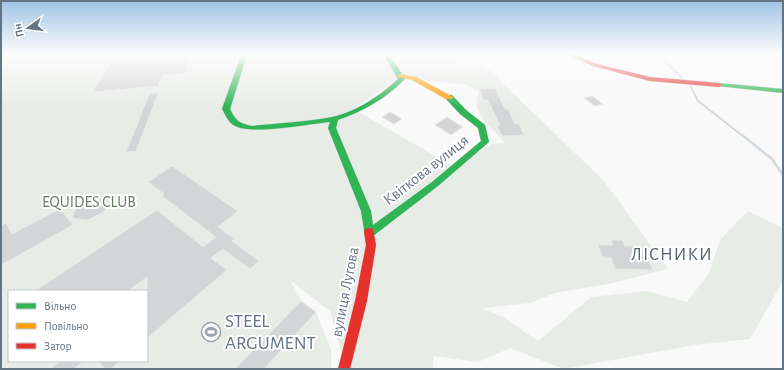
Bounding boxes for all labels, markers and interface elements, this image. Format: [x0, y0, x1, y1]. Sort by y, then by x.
north arrow [8, 8, 48, 48]
text: Пн [12, 22, 26, 38]
street label: Квіткова вулиця [380, 132, 472, 209]
park label: EQUIDES CLUB [42, 194, 136, 211]
street label: вулиця Лугова [328, 246, 363, 339]
district label: ЛІСНИКИ [631, 246, 713, 264]
legend [8, 290, 148, 362]
text: Вільно [44, 300, 76, 312]
place label: STEEL ARGUMENT [225, 312, 316, 353]
text: Повільно [44, 320, 89, 332]
sports icon: STEEL ARGUMENT [200, 321, 222, 343]
text: Затор [44, 340, 72, 352]

